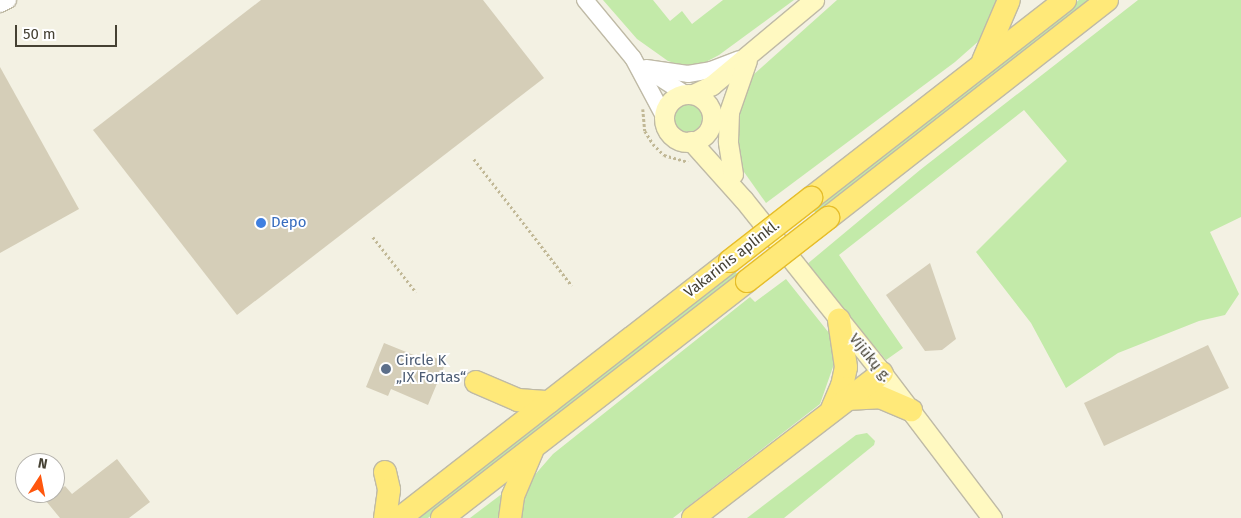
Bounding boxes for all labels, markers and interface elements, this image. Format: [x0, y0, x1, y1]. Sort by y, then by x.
scale bar [18, 15, 120, 47]
text: 50 m [23, 25, 56, 43]
place label: Depo [271, 214, 307, 232]
street label: Vakarinis aplinkl. [681, 216, 783, 302]
marker: Depo [255, 217, 267, 229]
street label: Vijūkų g. [845, 330, 895, 386]
place label: Circle K „IX Fortas“ [396, 351, 466, 386]
marker: Circle K „IX Fortas“ [380, 363, 392, 375]
north arrow [15, 453, 65, 503]
text: N [37, 455, 49, 473]

